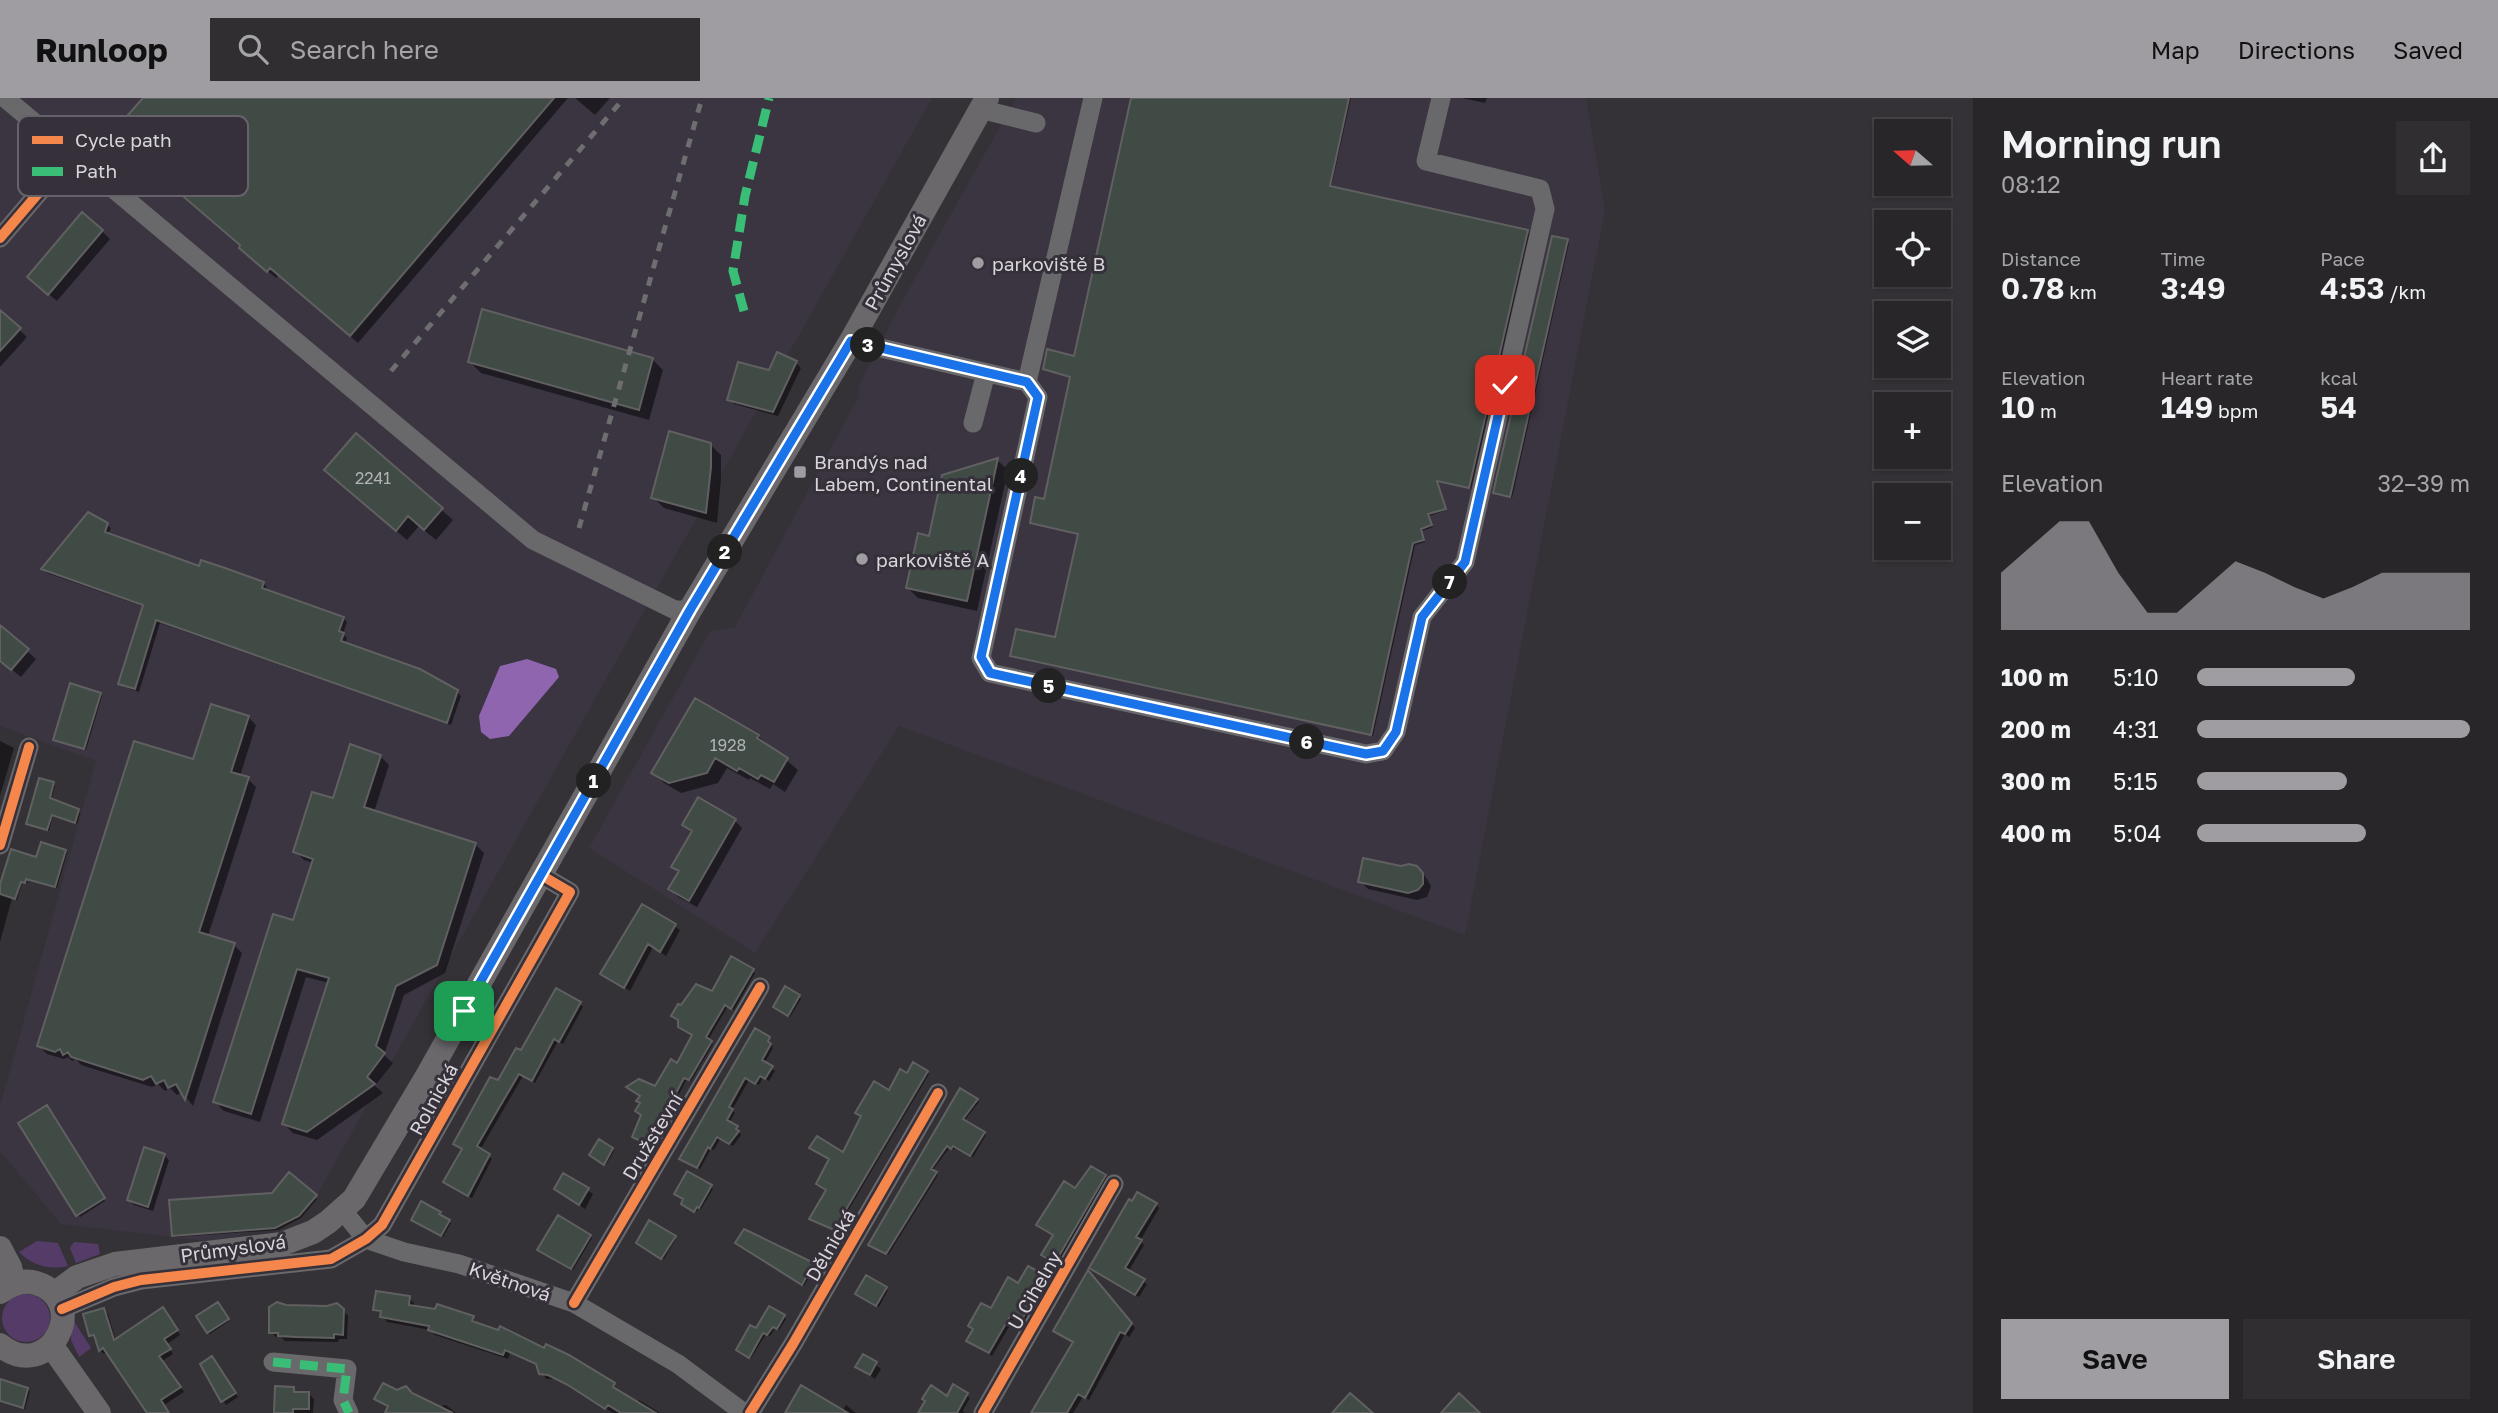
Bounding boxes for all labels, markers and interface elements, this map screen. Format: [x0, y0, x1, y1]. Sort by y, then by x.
search box [210, 18, 700, 81]
text: Runloop [35, 30, 168, 69]
icon: search [234, 30, 272, 68]
text: Search here [290, 34, 439, 65]
text: Map [2151, 35, 2200, 64]
text: Directions [2238, 35, 2355, 64]
text: Saved [2393, 35, 2463, 64]
legend [18, 116, 248, 196]
north arrow [1874, 119, 1951, 196]
map controls [1874, 119, 1951, 560]
text: Morning run [2001, 121, 2222, 166]
button: share [2396, 121, 2470, 195]
text: Cycle path [75, 128, 172, 151]
text: Path [75, 159, 117, 182]
text: 08:12 [2001, 170, 2061, 198]
street label: Průmyslová [859, 210, 931, 314]
button: locate [1874, 210, 1951, 287]
text: Distance [2001, 247, 2081, 270]
text: Time [2161, 247, 2205, 270]
text: Pace [2320, 247, 2365, 270]
place label: parkoviště B [992, 252, 1105, 275]
marker: parkoviště B [970, 255, 986, 271]
text: 0.78 [2001, 270, 2065, 306]
text: 3:49 [2161, 270, 2226, 306]
text: 4:53 [2320, 270, 2385, 306]
text: km [2065, 280, 2097, 303]
text: /km [2385, 280, 2426, 303]
button: layers [1874, 301, 1951, 378]
pin: 3 [850, 328, 886, 362]
text: 3 [862, 333, 873, 356]
pin [1475, 355, 1535, 415]
icon: check [1486, 366, 1524, 404]
text: Elevation [2001, 366, 2086, 389]
text: Heart rate [2161, 366, 2253, 389]
text: kcal [2320, 366, 2358, 389]
text: 10 [2001, 389, 2035, 425]
text: 149 [2161, 389, 2213, 425]
text: 54 [2320, 389, 2357, 425]
button: + [1874, 392, 1951, 469]
text: m [2035, 399, 2057, 422]
text: bpm [2213, 399, 2258, 422]
place label: Brandýs nad Labem, Continental [814, 450, 993, 495]
pin: 4 [1004, 458, 1038, 494]
marker: Brandýs nad Labem, Continental [792, 464, 808, 480]
text: 4 [1015, 464, 1026, 487]
house number: 2241 [355, 468, 391, 488]
text: Elevation [2001, 469, 2103, 497]
text: 32–39 m [2378, 469, 2470, 497]
button: − [1874, 483, 1951, 560]
pin: 2 [708, 534, 742, 570]
text: 2 [719, 540, 730, 563]
place label: parkoviště A [876, 548, 989, 571]
marker: parkoviště A [854, 551, 870, 567]
pin: 7 [1432, 564, 1468, 600]
text: 7 [1444, 570, 1455, 593]
text: 100 m [2001, 663, 2069, 691]
text: 5:10 [2113, 663, 2159, 691]
pin: 5 [1032, 668, 1066, 704]
text: 5 [1043, 674, 1054, 697]
text: 200 m [2001, 715, 2071, 743]
text: 4:31 [2113, 715, 2159, 743]
pin: 6 [1290, 724, 1324, 760]
text: 6 [1300, 730, 1313, 753]
house number: 1928 [710, 735, 746, 755]
pin: 1 [576, 764, 612, 798]
text: 300 m [2001, 767, 2071, 795]
text: 5:15 [2113, 767, 2158, 795]
text: 1 [589, 769, 598, 792]
text: 400 m [2001, 819, 2071, 847]
text: 5:04 [2113, 819, 2162, 847]
pin [434, 981, 494, 1041]
icon: arrive [445, 992, 483, 1030]
street label: Rolnická [404, 1059, 462, 1139]
street label: Družstevní [617, 1087, 688, 1184]
street label: Dělnická [800, 1205, 860, 1285]
street label: Průmyslová [179, 1229, 287, 1267]
street label: U Cihelny [1002, 1246, 1066, 1334]
street label: Květnová [466, 1256, 554, 1306]
button: Save [2001, 1319, 2229, 1399]
button: Share [2243, 1319, 2470, 1399]

